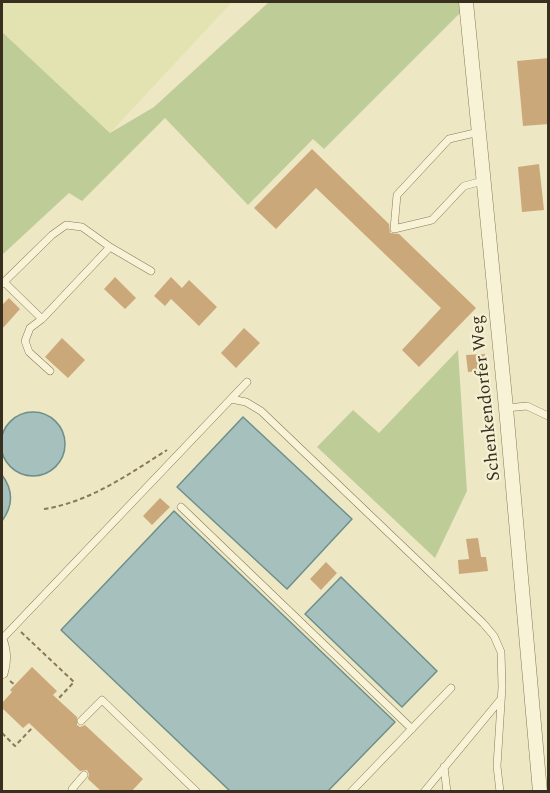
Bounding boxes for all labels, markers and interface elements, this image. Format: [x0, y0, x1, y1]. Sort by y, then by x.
street label: Schenkendorfer Weg [468, 314, 506, 482]

